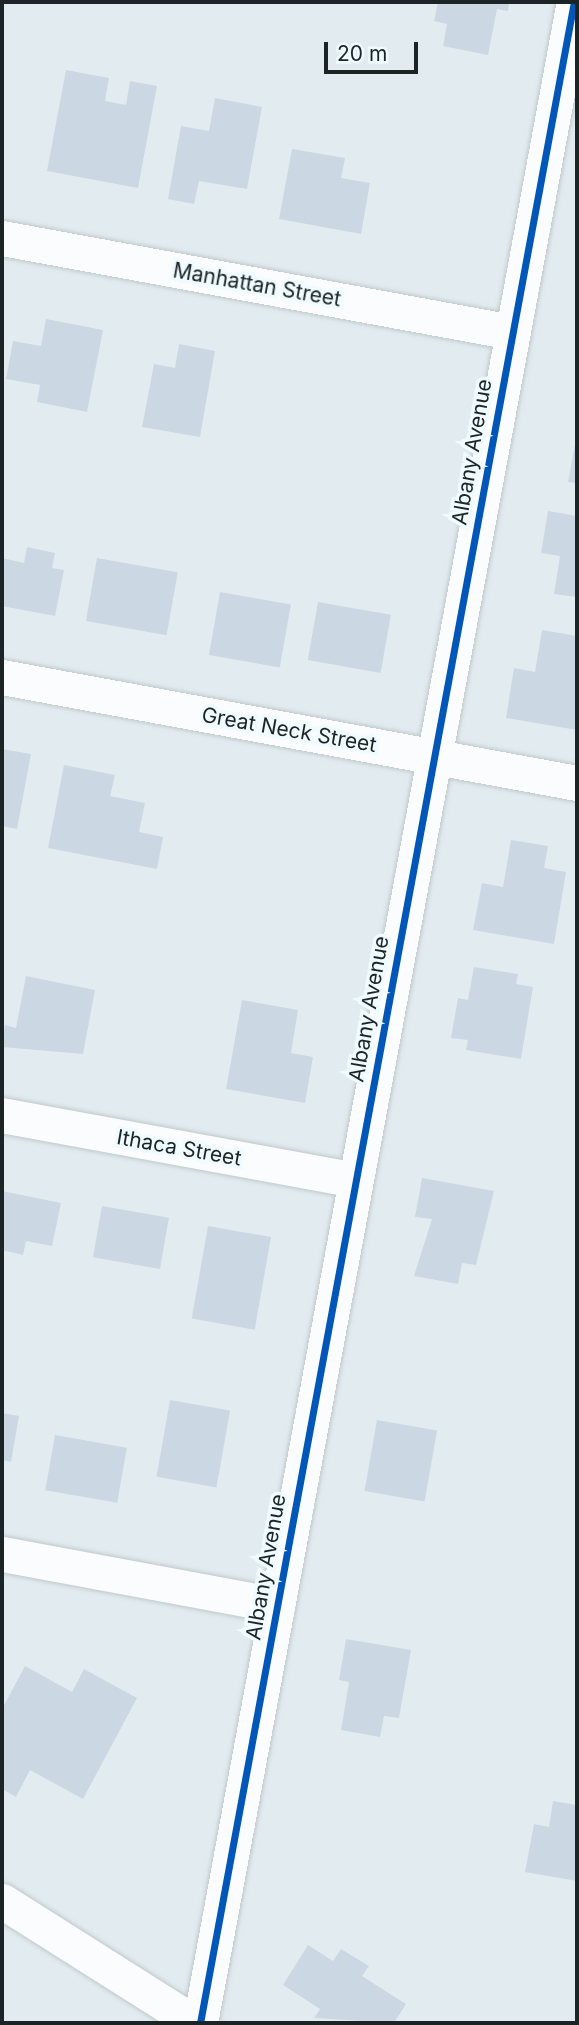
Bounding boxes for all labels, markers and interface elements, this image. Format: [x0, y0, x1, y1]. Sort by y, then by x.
scale bar [327, 28, 421, 72]
text: 20 m [337, 41, 387, 66]
street label: Manhattan Street [171, 258, 343, 312]
street label: Albany Avenue [447, 377, 497, 527]
street label: Great Neck Street [200, 702, 378, 758]
street label: Albany Avenue [344, 934, 394, 1084]
street label: Ithaca Street [115, 1125, 243, 1171]
street label: Albany Avenue [241, 1492, 291, 1642]

